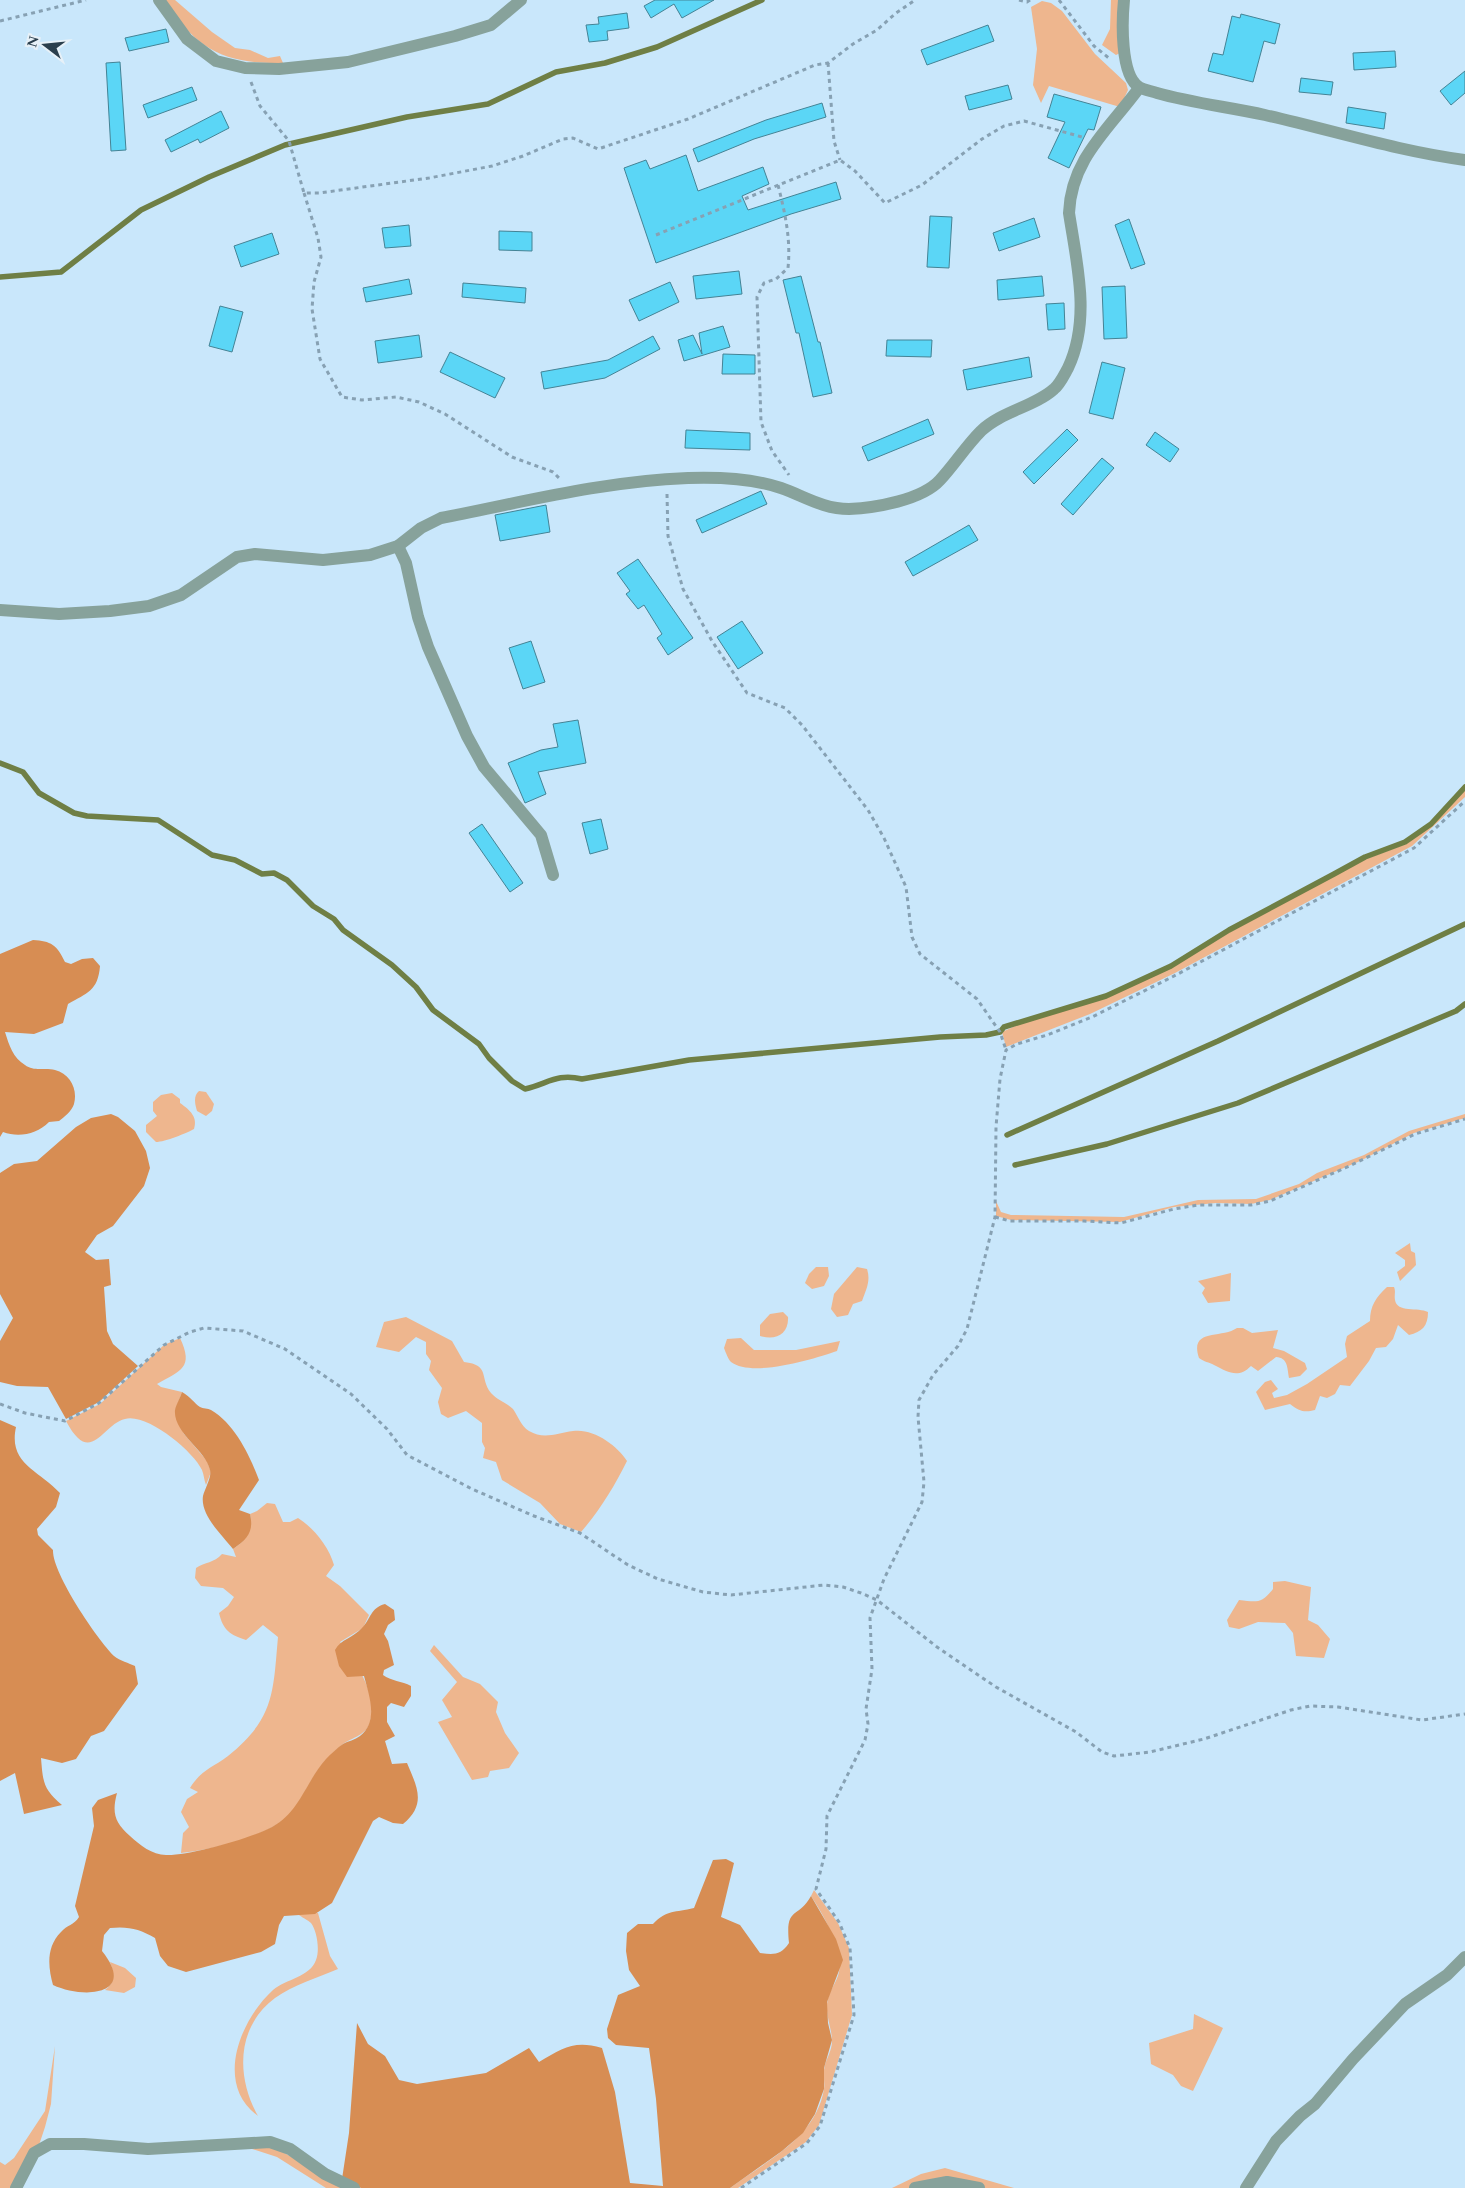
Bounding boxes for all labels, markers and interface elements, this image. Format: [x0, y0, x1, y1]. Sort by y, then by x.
north arrow [20, 20, 70, 70]
text: N [21, 33, 45, 50]

